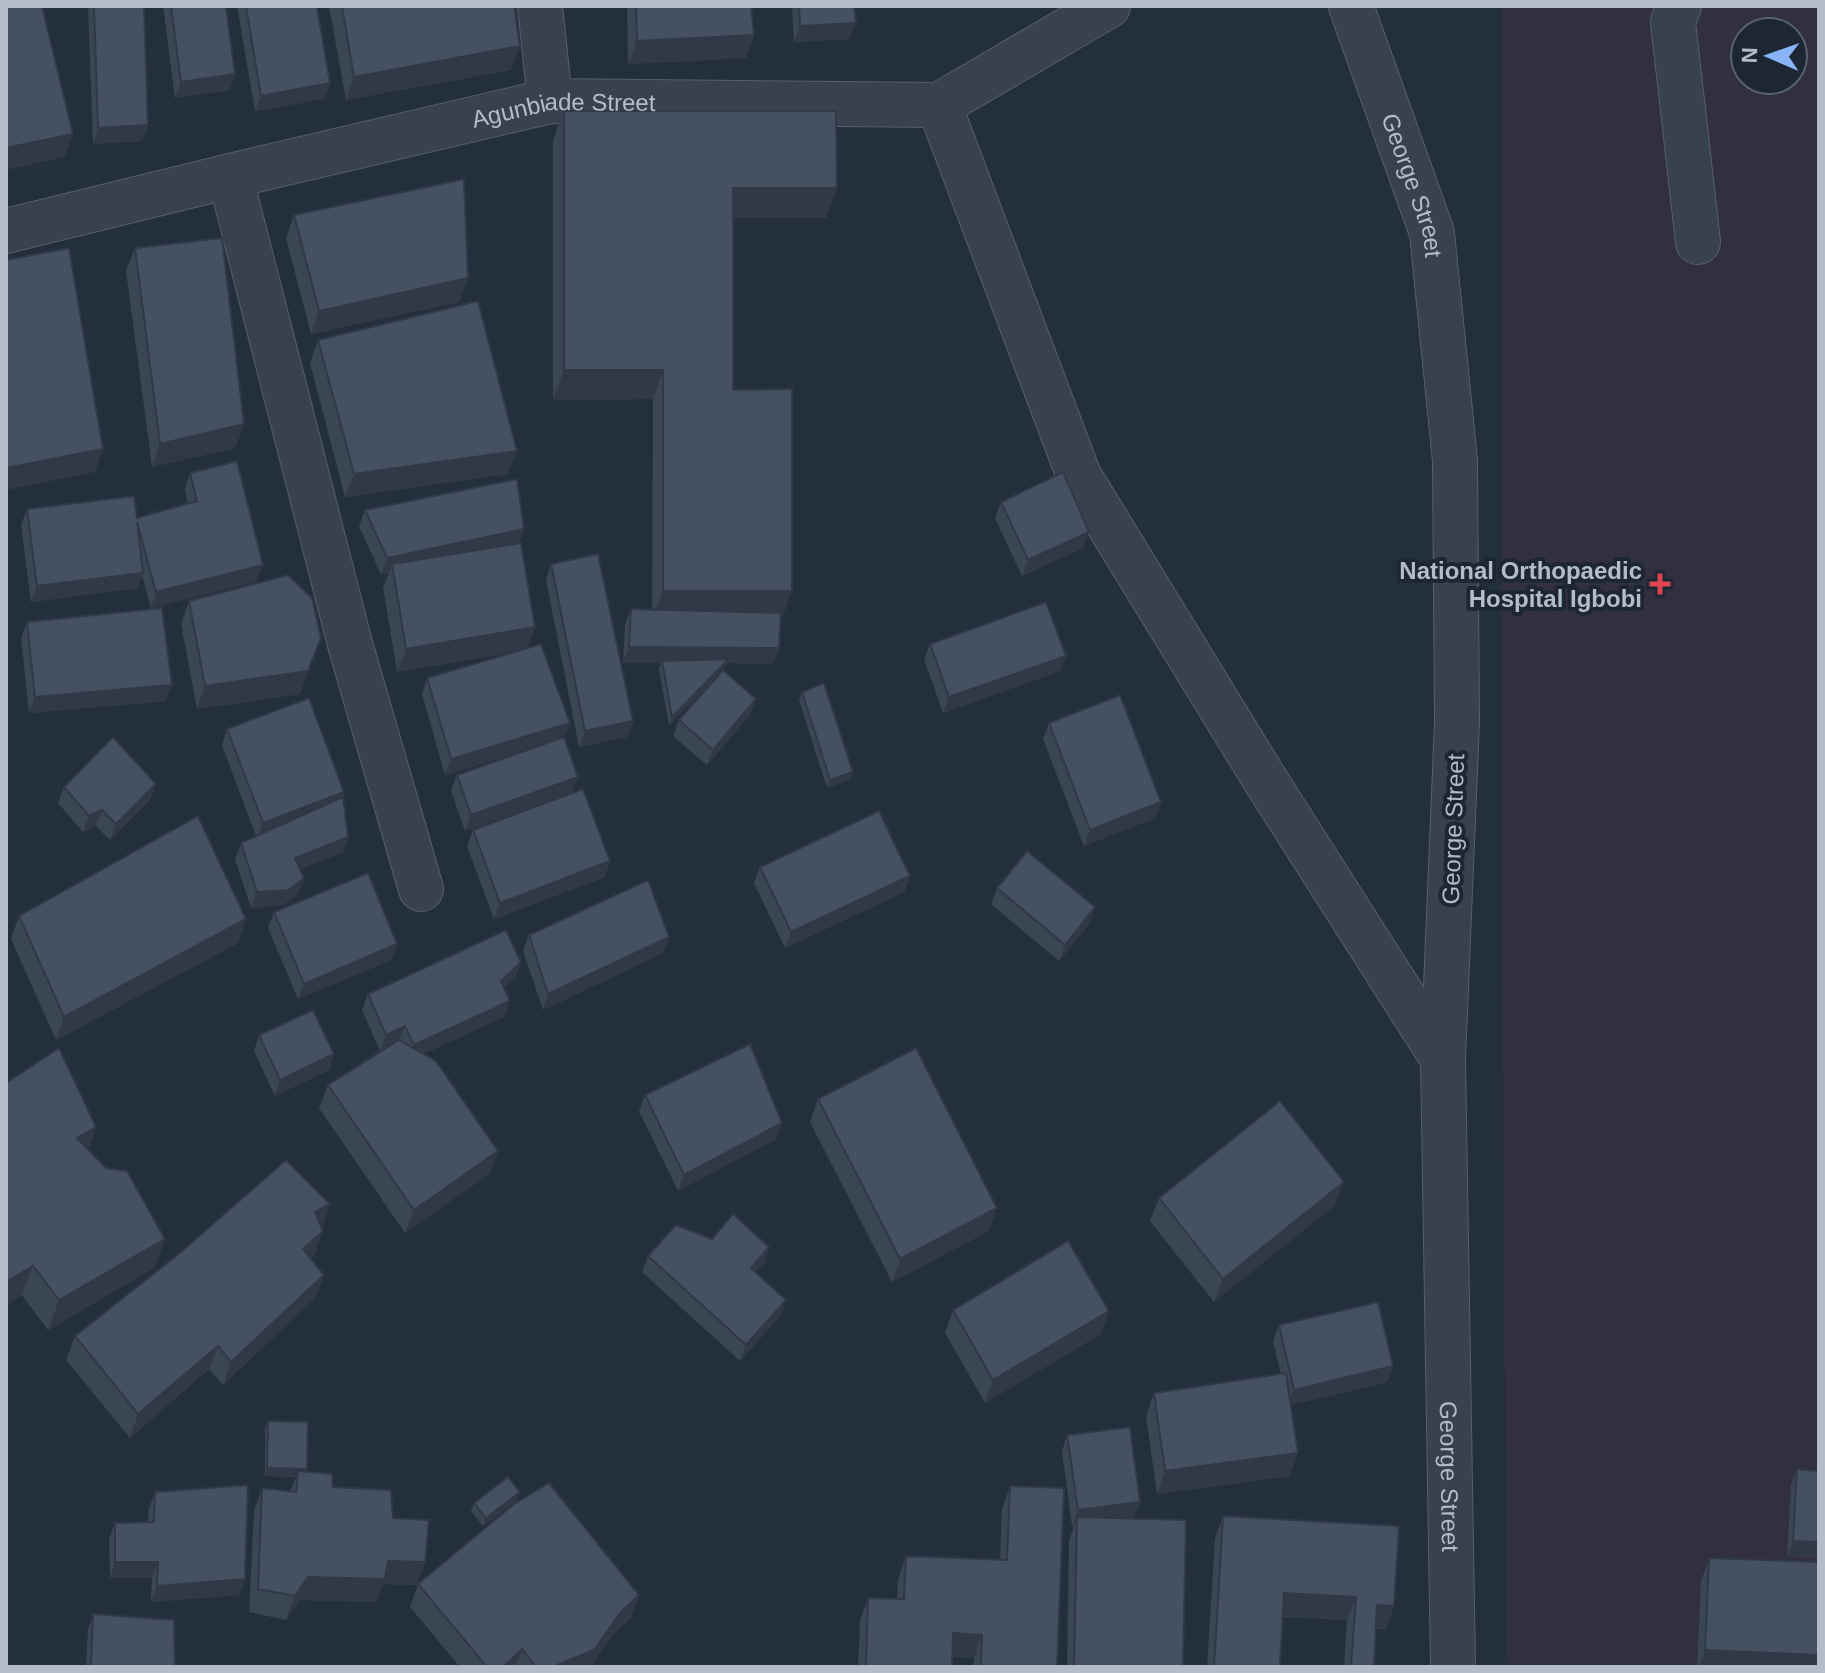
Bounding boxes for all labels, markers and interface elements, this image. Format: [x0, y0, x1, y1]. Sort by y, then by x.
north arrow [1729, 16, 1809, 96]
text: N [1737, 47, 1762, 64]
street label: Agunbiade Street [469, 87, 656, 132]
street label: George Street [1377, 109, 1448, 259]
place label: National Orthopaedic Hospital Igbobi [1399, 557, 1642, 612]
marker: National Orthopaedic Hospital Igbobi [1649, 573, 1671, 595]
street label: George Street [1437, 753, 1469, 905]
street label: George Street [1435, 1401, 1465, 1552]

